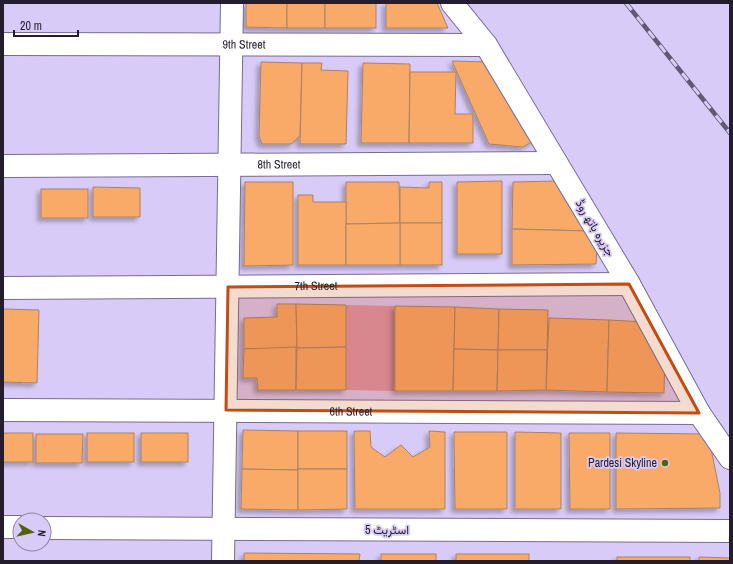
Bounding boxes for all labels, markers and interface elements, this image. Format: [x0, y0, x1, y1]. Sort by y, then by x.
scale bar [14, 12, 78, 38]
text: 20 m [20, 18, 42, 34]
street label: 9th Street [223, 36, 266, 53]
street label: 8th Street [258, 156, 301, 173]
street label: جزیرہ باتھ روڈ [572, 197, 618, 259]
street label: 7th Street [295, 278, 338, 294]
street label: 6th Street [330, 403, 373, 420]
place label: Pardesi Skyline [588, 455, 657, 471]
marker: Pardesi Skyline [660, 458, 670, 468]
north arrow [12, 512, 52, 552]
street label: اسٹریٹ 5 [365, 522, 409, 538]
text: N [35, 529, 49, 538]

